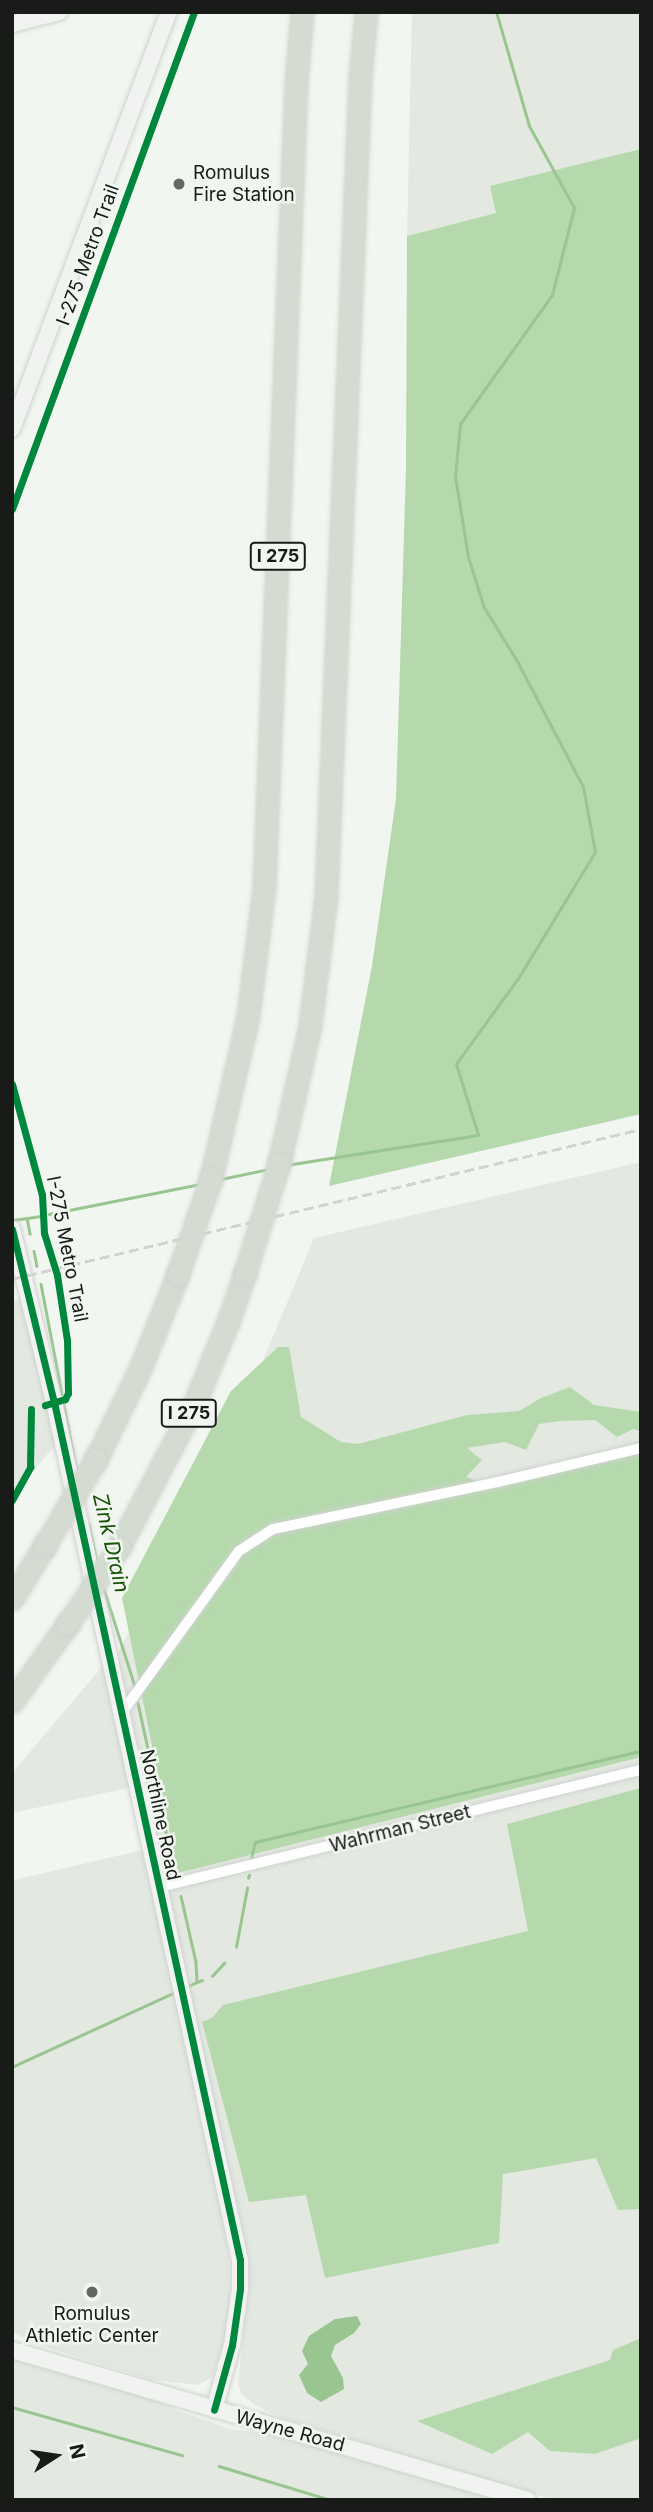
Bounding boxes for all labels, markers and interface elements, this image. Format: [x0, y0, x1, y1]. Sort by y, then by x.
place label: Romulus Fire Station [193, 162, 295, 206]
marker: Romulus Fire Station [171, 176, 187, 192]
street label: I-275 Metro Trail [52, 181, 124, 329]
road number: I 275 [248, 542, 308, 570]
street label: I-275 Metro Trail [42, 1174, 92, 1324]
road number: I 275 [159, 1398, 219, 1428]
water label: Zink Drain [87, 1491, 135, 1595]
street label: Northline Road [135, 1747, 185, 1883]
street label: Wahrman Street [327, 1800, 473, 1858]
marker: Romulus Athletic Center [84, 2284, 100, 2300]
place label: Romulus Athletic Center [25, 2303, 159, 2347]
street label: Wayne Road [233, 2405, 347, 2457]
north arrow [21, 2421, 91, 2491]
text: N [64, 2442, 90, 2461]

